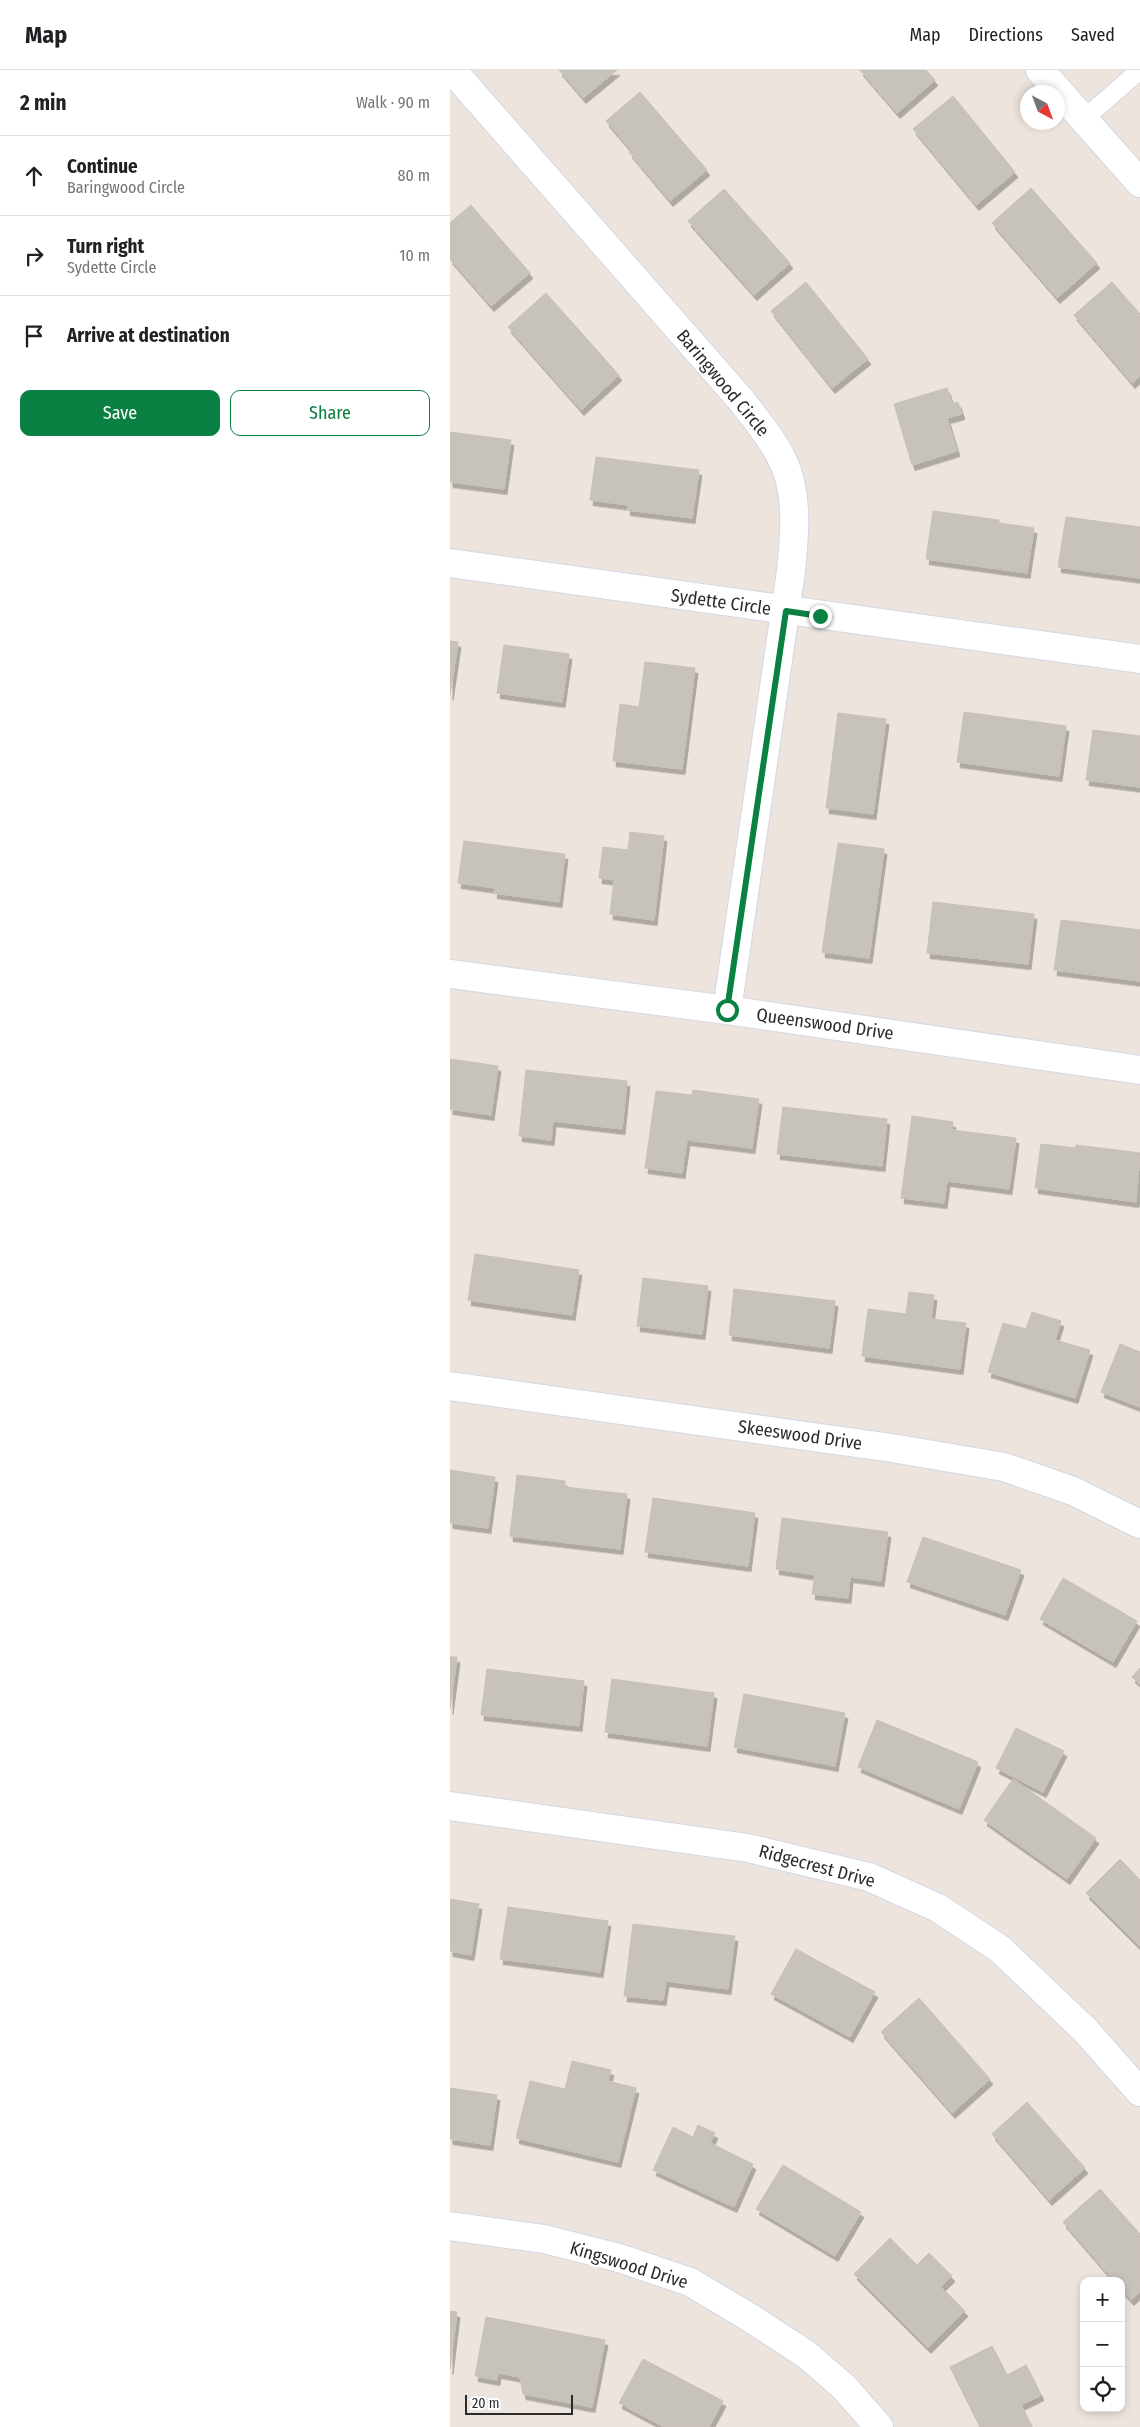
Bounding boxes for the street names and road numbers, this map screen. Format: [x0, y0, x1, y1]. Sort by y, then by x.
street label: Baringwood Circle [672, 325, 774, 441]
street label: Sydette Circle [670, 584, 772, 620]
street label: Queenswood Drive [755, 1003, 895, 1045]
street label: Skeeswood Drive [736, 1415, 864, 1455]
street label: Ridgecrest Drive [757, 1840, 878, 1892]
street label: Kingswood Drive [567, 2237, 691, 2293]

